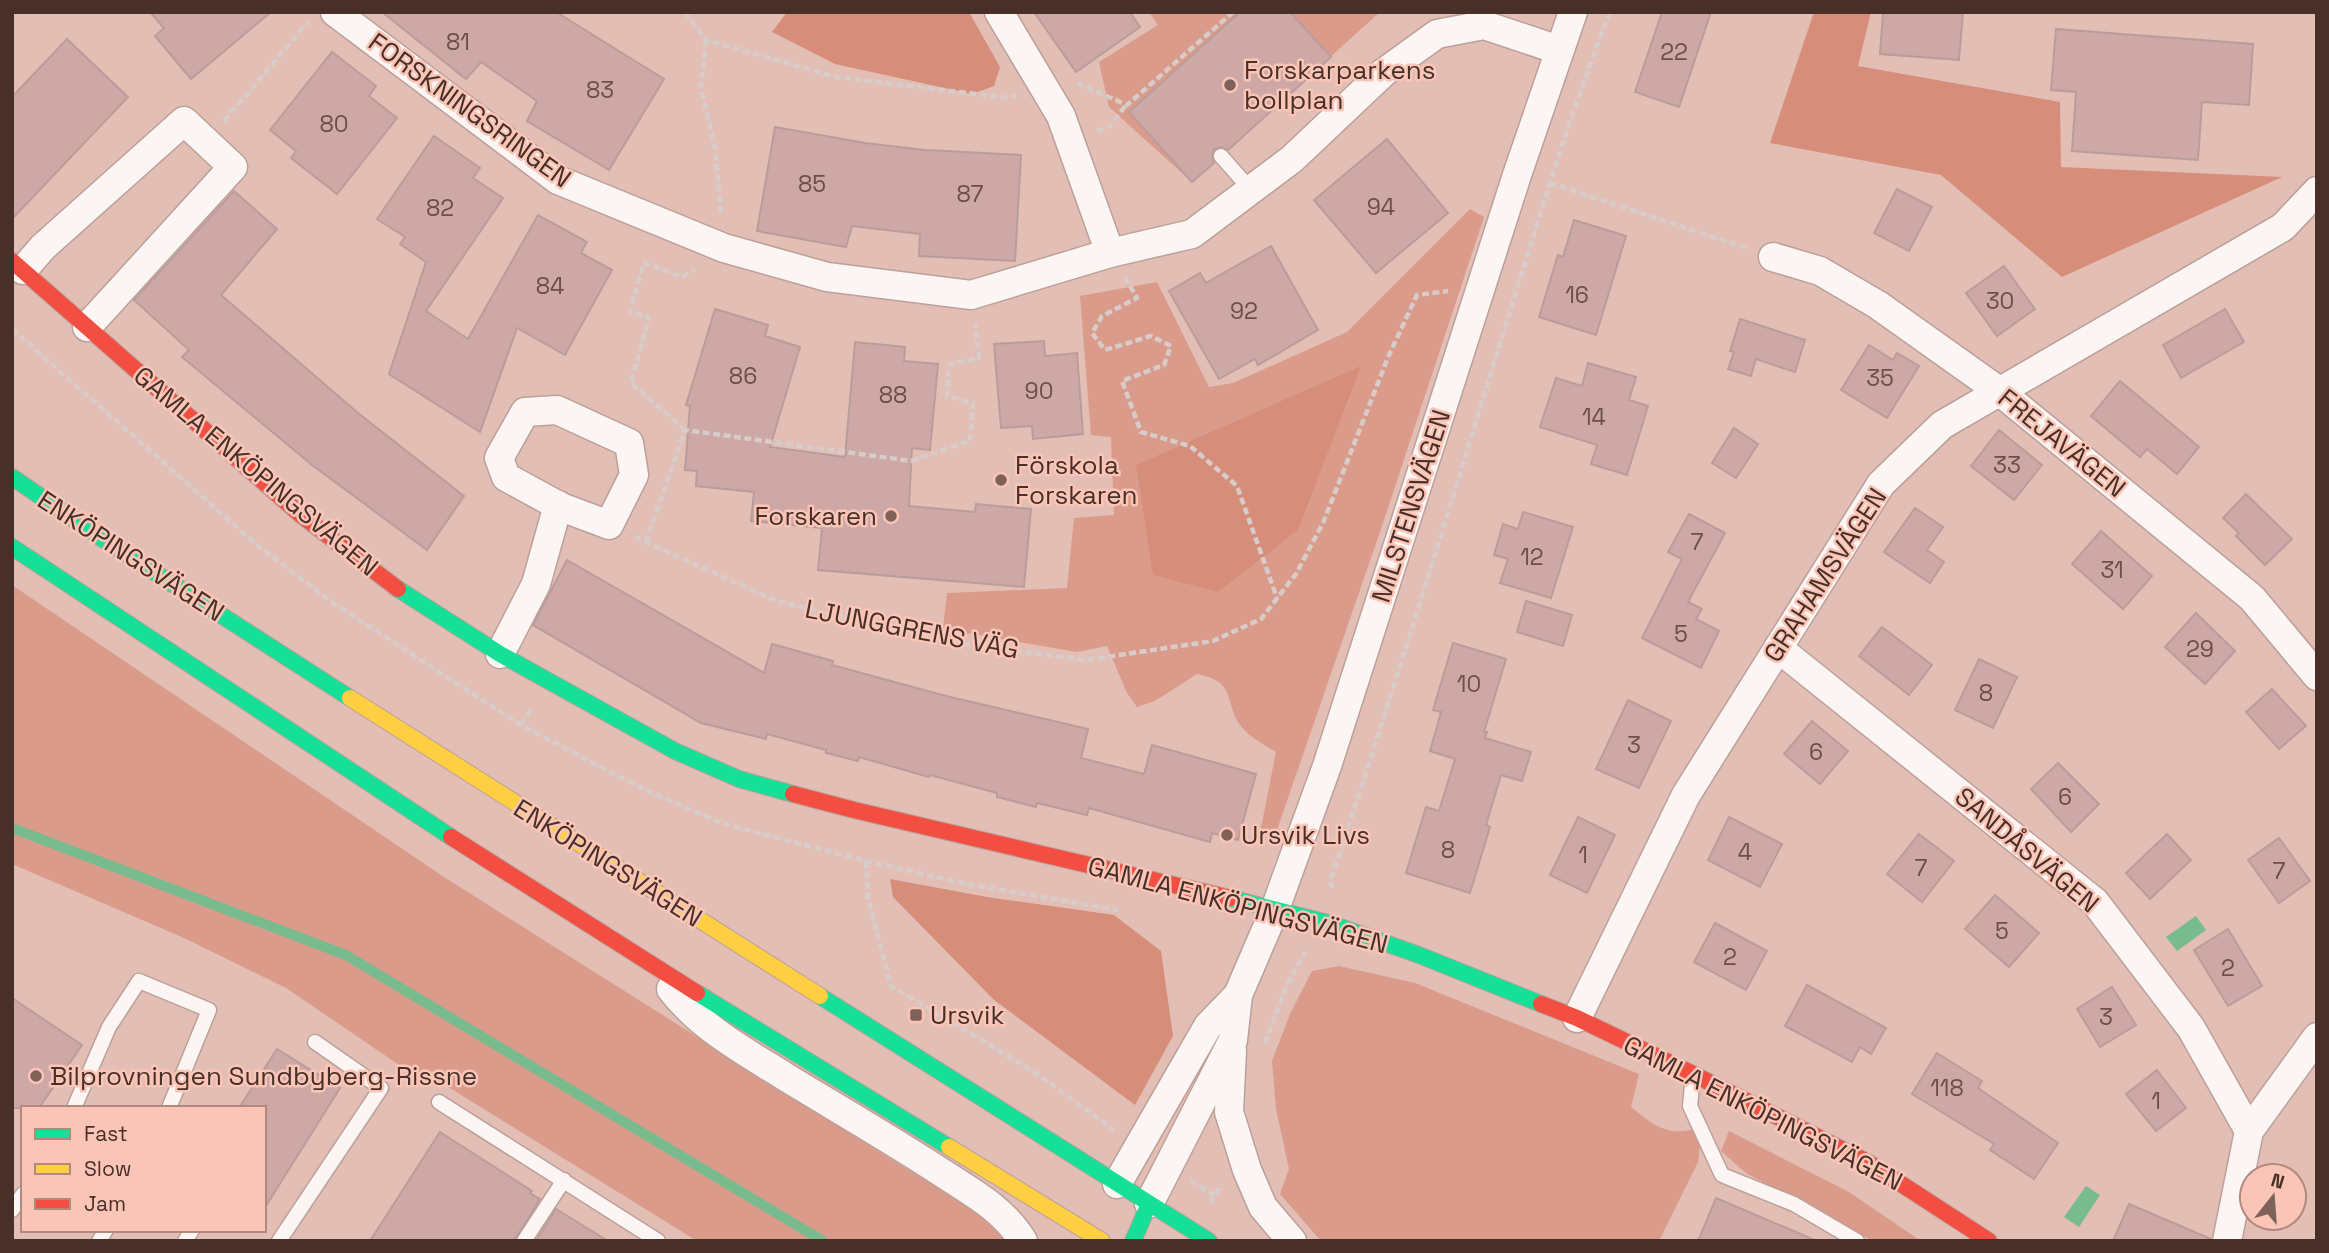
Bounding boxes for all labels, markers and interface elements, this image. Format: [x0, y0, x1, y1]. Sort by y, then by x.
street label: FORSKNINGSRINGEN [362, 25, 578, 195]
house number: 81 [446, 27, 470, 57]
house number: 22 [1660, 37, 1688, 67]
place label: Forskarparkens bollplan [1244, 53, 1435, 117]
house number: 83 [586, 75, 614, 105]
marker: Forskarparkens bollplan [1222, 77, 1238, 93]
house number: 80 [319, 109, 349, 139]
house number: 85 [798, 169, 826, 199]
house number: 87 [956, 179, 984, 209]
house number: 94 [1367, 192, 1395, 222]
house number: 82 [426, 193, 454, 223]
house number: 84 [536, 271, 564, 301]
house number: 16 [1565, 280, 1589, 310]
house number: 30 [1986, 286, 2014, 316]
house number: 92 [1230, 296, 1258, 326]
street label: GAMLA ENKÖPINGSVÄGEN [127, 360, 385, 582]
house number: 86 [729, 361, 757, 391]
house number: 35 [1866, 363, 1894, 393]
house number: 90 [1025, 376, 1053, 406]
house number: 88 [879, 380, 907, 410]
street label: FREJAVÄGEN [1991, 381, 2133, 505]
house number: 14 [1582, 402, 1606, 432]
street label: MILSTENSVÄGEN [1364, 405, 1458, 607]
place label: Förskola Forskaren [1015, 448, 1138, 512]
house number: 33 [1993, 450, 2021, 480]
marker: Förskola Forskaren [993, 472, 1009, 488]
street label: GRAHAMSVÄGEN [1756, 481, 1894, 669]
street label: ENKÖPINGSVÄGEN [32, 484, 230, 628]
place label: Forskaren [754, 499, 877, 533]
marker: Forskaren [883, 508, 899, 524]
house number: 7 [1691, 527, 1704, 557]
house number: 12 [1520, 542, 1544, 572]
house number: 31 [2100, 555, 2124, 585]
street label: LJUNGGRENS VÄG [802, 592, 1022, 666]
house number: 5 [1674, 619, 1688, 649]
house number: 29 [2186, 634, 2214, 664]
house number: 10 [1457, 669, 1481, 699]
house number: 8 [1979, 678, 1993, 708]
house number: 3 [1627, 730, 1641, 760]
house number: 6 [1809, 737, 1823, 767]
street label: SANDÅSVÄGEN [1948, 780, 2106, 920]
house number: 6 [2058, 782, 2072, 812]
street label: ENKÖPINGSVÄGEN [507, 791, 709, 935]
place label: Ursvik Livs [1241, 818, 1370, 852]
marker: Ursvik Livs [1219, 827, 1235, 843]
house number: 8 [1441, 835, 1455, 865]
house number: 4 [1738, 837, 1752, 867]
house number: 1 [1578, 840, 1588, 870]
street label: GAMLA ENKÖPINGSVÄGEN [1084, 849, 1392, 961]
house number: 7 [1915, 853, 1928, 883]
house number: 7 [2273, 856, 2286, 886]
house number: 5 [1995, 916, 2009, 946]
house number: 2 [1723, 942, 1737, 972]
house number: 2 [2221, 953, 2235, 983]
place label: Ursvik [930, 998, 1004, 1032]
house number: 3 [2099, 1002, 2113, 1032]
marker: Ursvik [908, 1007, 924, 1023]
street label: GAMLA ENKÖPINGSVÄGEN [1618, 1028, 1908, 1198]
place label: Bilprovningen Sundbyberg-Rissne [50, 1059, 477, 1093]
marker: Bilprovningen Sundbyberg-Rissne [28, 1068, 44, 1084]
house number: 118 [1930, 1073, 1964, 1103]
house number: 1 [2151, 1086, 2161, 1116]
legend [21, 1106, 266, 1232]
text: Fast [84, 1120, 128, 1147]
text: Slow [84, 1155, 132, 1182]
north arrow [2238, 1162, 2308, 1232]
text: N [2268, 1167, 2288, 1195]
text: Jam [84, 1190, 126, 1217]

